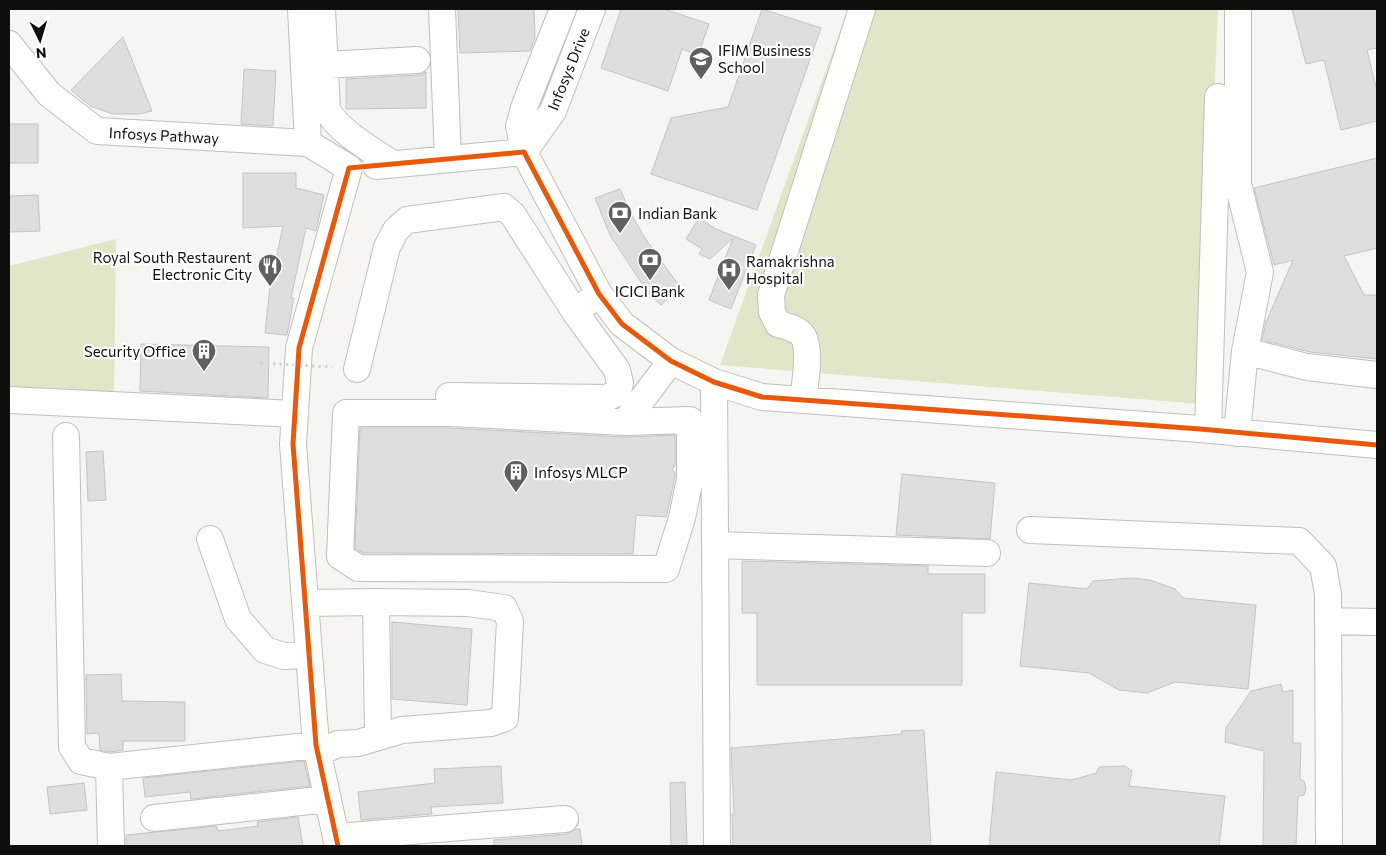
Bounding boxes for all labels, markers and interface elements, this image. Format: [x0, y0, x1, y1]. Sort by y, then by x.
north arrow [15, 15, 65, 65]
street label: Infosys Drive [543, 25, 593, 113]
place label: IFIM Business School [718, 41, 811, 76]
text: N [35, 45, 47, 62]
school or university icon: IFIM Business School [688, 46, 714, 80]
street label: Infosys Pathway [108, 123, 220, 147]
bank icon: Indian Bank [607, 200, 633, 234]
place label: Indian Bank [638, 204, 717, 222]
bank icon: ICICI Bank [637, 247, 663, 281]
place label: Royal South Restaurent Electronic City [93, 248, 252, 283]
place label: Ramakrishna Hospital [746, 252, 835, 287]
restaurant icon: Royal South Restaurent Electronic City [257, 253, 283, 287]
hospital icon: Ramakrishna Hospital [716, 257, 742, 291]
place label: ICICI Bank [615, 282, 685, 300]
building icon: Security Office [191, 338, 217, 372]
place label: Security Office [84, 342, 186, 360]
building icon: Infosys MLCP [503, 459, 529, 493]
place label: Infosys MLCP [534, 463, 628, 481]

